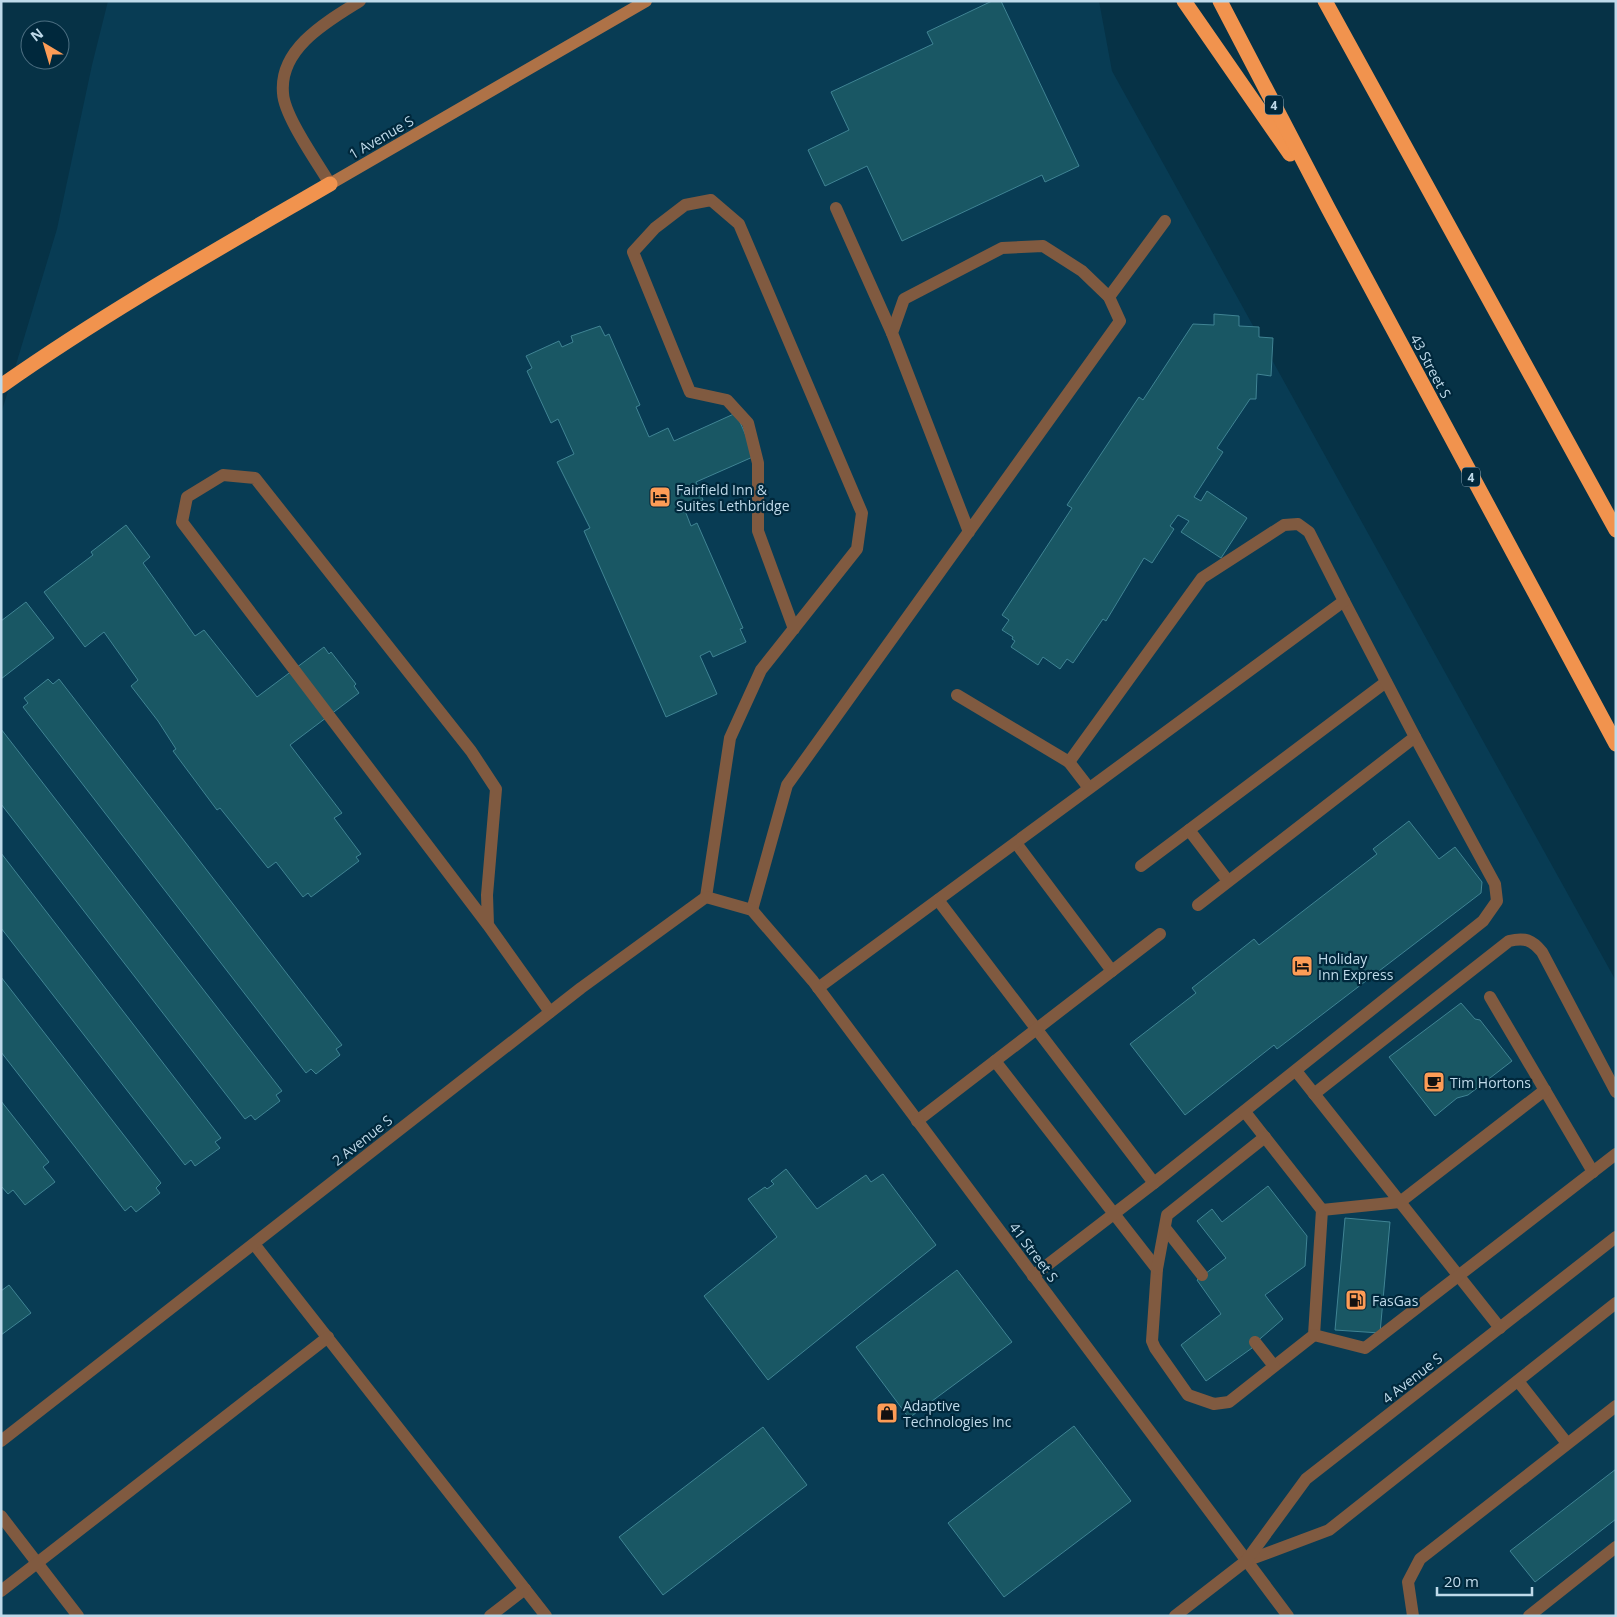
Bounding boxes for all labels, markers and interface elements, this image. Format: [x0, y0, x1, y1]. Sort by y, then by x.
north arrow [20, 20, 70, 70]
text: N [26, 23, 47, 45]
road number: 4 [1265, 96, 1283, 114]
street label: 1 Avenue S [345, 111, 417, 163]
street label: 43 Street S [1406, 331, 1456, 401]
road number: 4 [1462, 468, 1480, 487]
place label: Fairfield Inn & Suites Lethbridge [676, 480, 790, 515]
hotel icon: Fairfield Inn & Suites Lethbridge [648, 485, 672, 509]
place label: Holiday Inn Express [1318, 949, 1394, 984]
hotel icon: Holiday Inn Express [1290, 954, 1314, 978]
cafe icon: Tim Hortons [1422, 1070, 1446, 1094]
place label: Tim Hortons [1450, 1073, 1531, 1092]
street label: 2 Avenue S [328, 1110, 396, 1170]
street label: 41 Street S [1005, 1218, 1063, 1286]
fuel station icon: FasGas [1344, 1288, 1368, 1312]
place label: FasGas [1372, 1291, 1419, 1310]
street label: 4 Avenue S [1378, 1348, 1446, 1408]
place label: Adaptive Technologies Inc [903, 1396, 1012, 1431]
shop icon: Adaptive Technologies Inc [875, 1401, 899, 1425]
scale bar [1437, 1564, 1532, 1596]
text: 20 m [1444, 1571, 1479, 1591]

